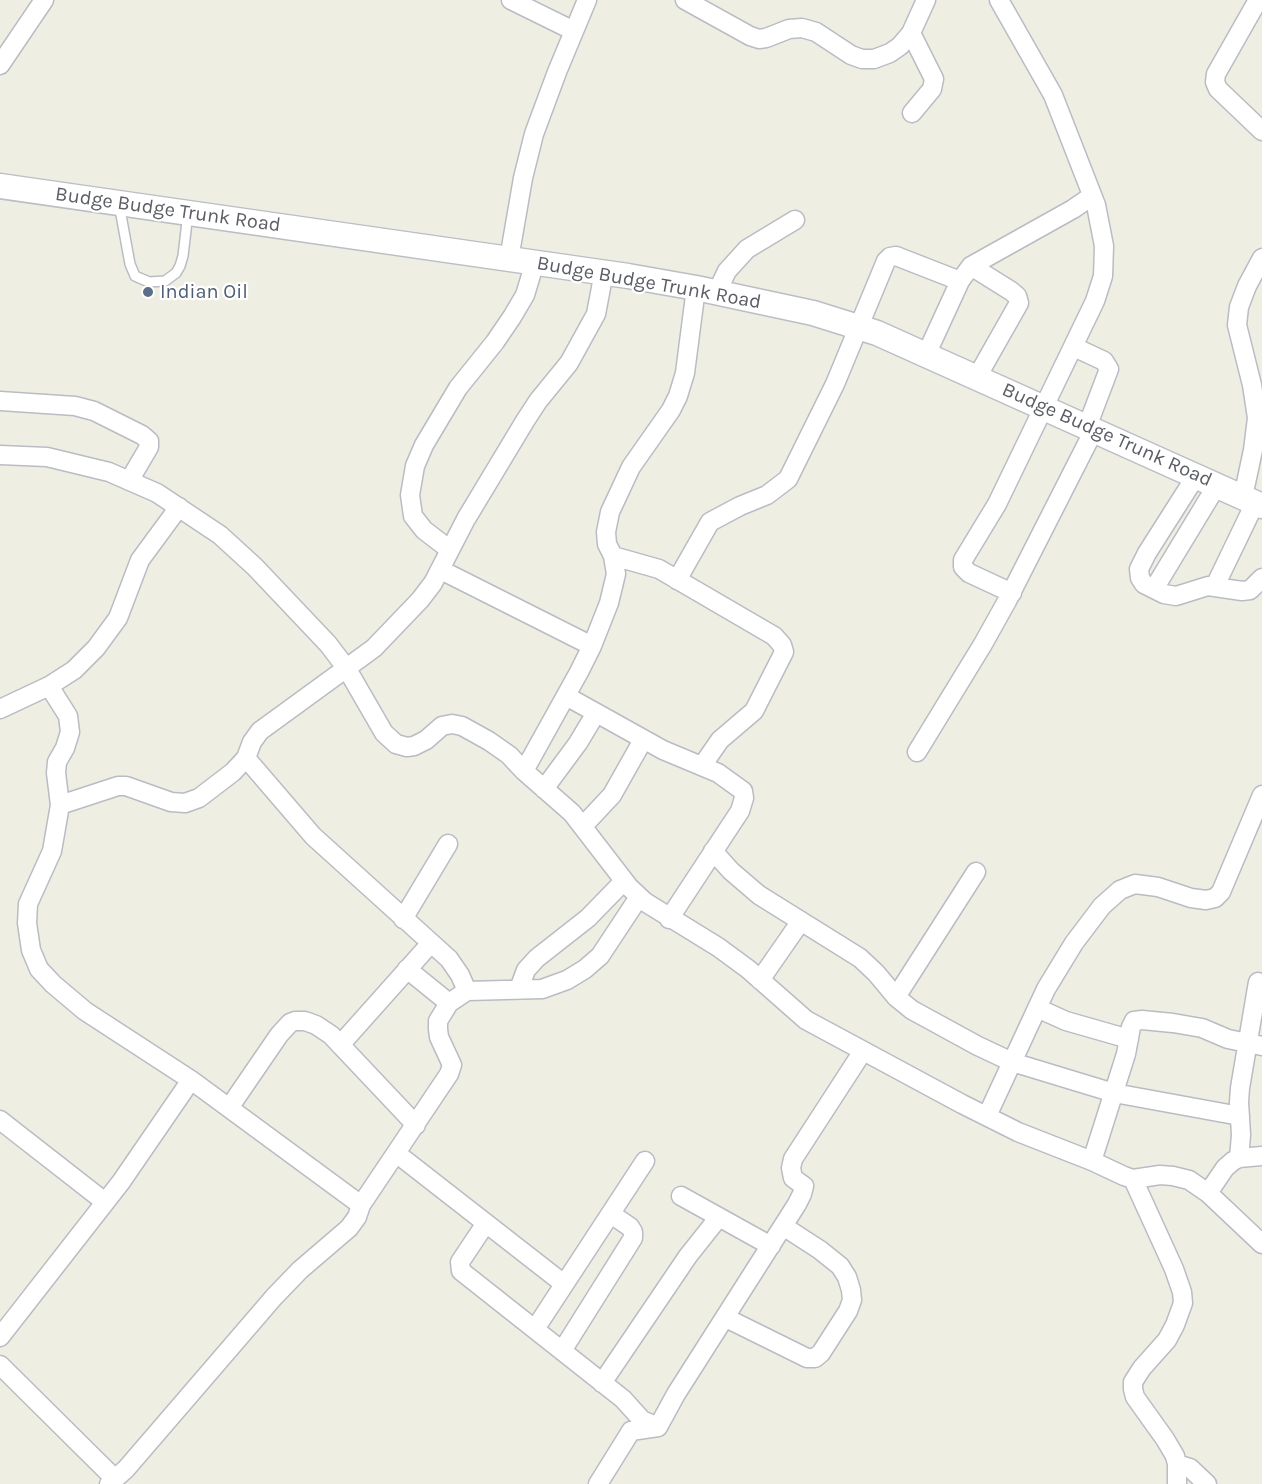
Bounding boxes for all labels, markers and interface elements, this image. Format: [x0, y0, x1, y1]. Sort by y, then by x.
street label: Budge Budge Trunk Road [54, 182, 282, 238]
street label: Budge Budge Trunk Road [535, 251, 763, 315]
place label: Indian Oil [160, 280, 248, 304]
marker: Indian Oil [141, 285, 155, 299]
street label: Budge Budge Trunk Road [998, 378, 1216, 492]

